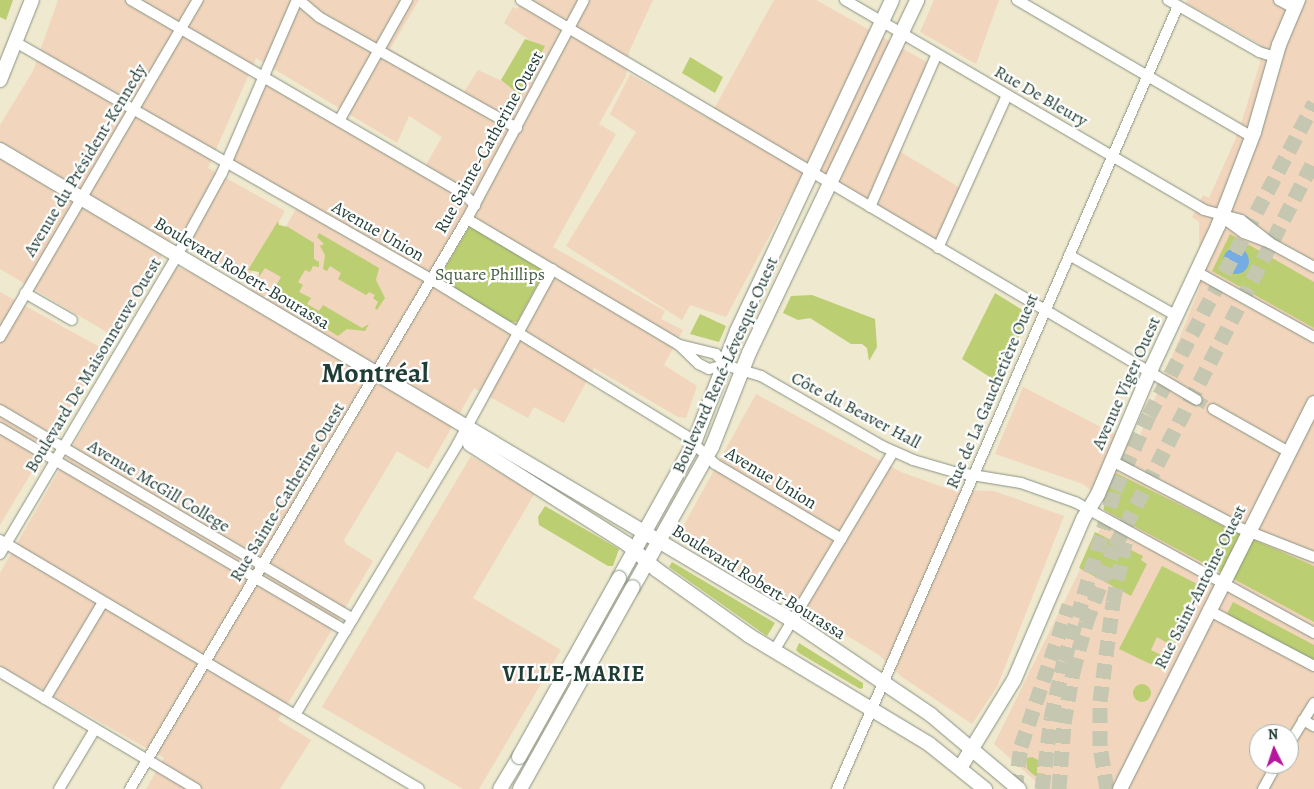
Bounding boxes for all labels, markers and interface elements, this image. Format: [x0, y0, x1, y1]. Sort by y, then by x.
street label: Rue Sainte-Catherine Ouest [430, 47, 548, 237]
street label: Avenue du Président-Kennedy [19, 60, 151, 260]
street label: Rue De Bleury [990, 61, 1092, 131]
street label: Avenue Union [328, 196, 428, 266]
street label: Boulevard Robert-Bourassa [150, 212, 334, 334]
street label: Boulevard René-Lévesque Ouest [667, 253, 783, 477]
street label: Boulevard De Maisonneuve Ouest [20, 254, 166, 476]
park label: Square Phillips [435, 263, 545, 285]
street label: Rue de La Gauchetière Ouest [941, 290, 1043, 492]
street label: Avenue Viger Ouest [1087, 313, 1165, 453]
district label: Montréal [321, 356, 429, 390]
street label: Côte du Beaver Hall [787, 367, 925, 453]
street label: Rue Sainte-Catherine Ouest [225, 398, 349, 586]
street label: Avenue McGill College [84, 435, 234, 537]
street label: Avenue Union [721, 442, 821, 514]
street label: Rue Saint-Antoine Ouest [1149, 501, 1251, 673]
street label: Boulevard Robert-Bourassa [668, 520, 850, 644]
district label: VILLE-MARIE [501, 662, 647, 688]
north arrow [1249, 724, 1299, 774]
text: N [1267, 725, 1279, 744]

